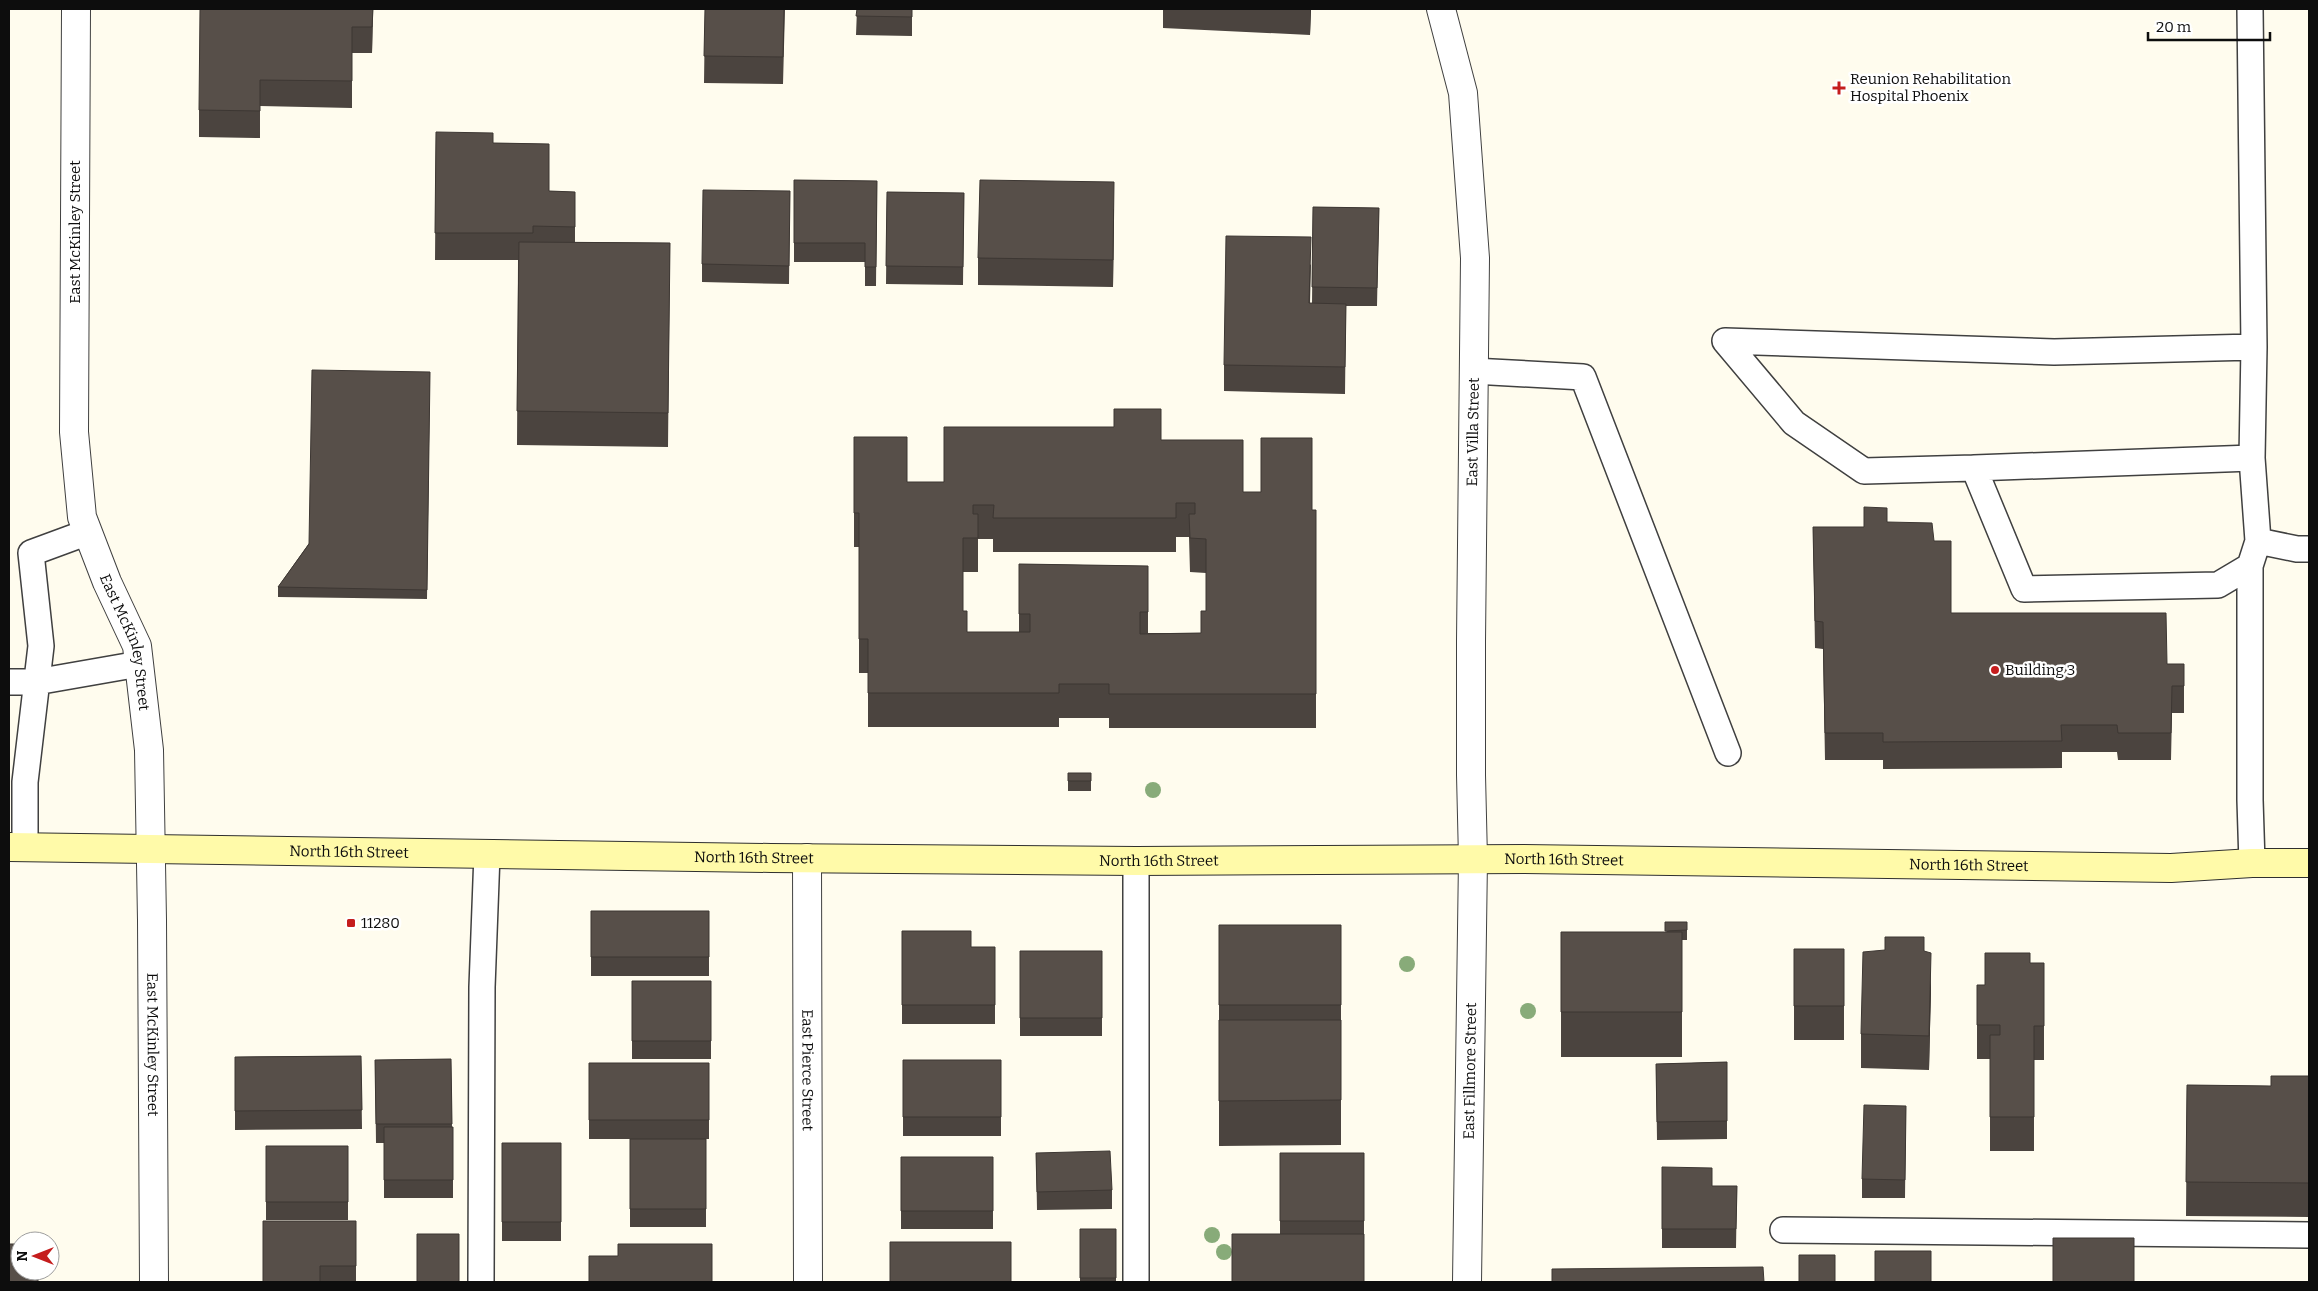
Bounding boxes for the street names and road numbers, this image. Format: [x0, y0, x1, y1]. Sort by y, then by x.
street label: East McKinley Street [66, 160, 84, 304]
street label: East Villa Street [1463, 377, 1483, 487]
street label: East McKinley Street [96, 571, 153, 712]
street label: North 16th Street [289, 842, 409, 862]
street label: North 16th Street [694, 848, 814, 867]
street label: North 16th Street [1504, 850, 1624, 869]
street label: North 16th Street [1099, 852, 1219, 870]
street label: North 16th Street [1909, 855, 2029, 875]
street label: East McKinley Street [143, 973, 162, 1117]
street label: East Fillmore Street [1460, 1002, 1480, 1140]
street label: East Pierce Street [798, 1009, 817, 1131]

